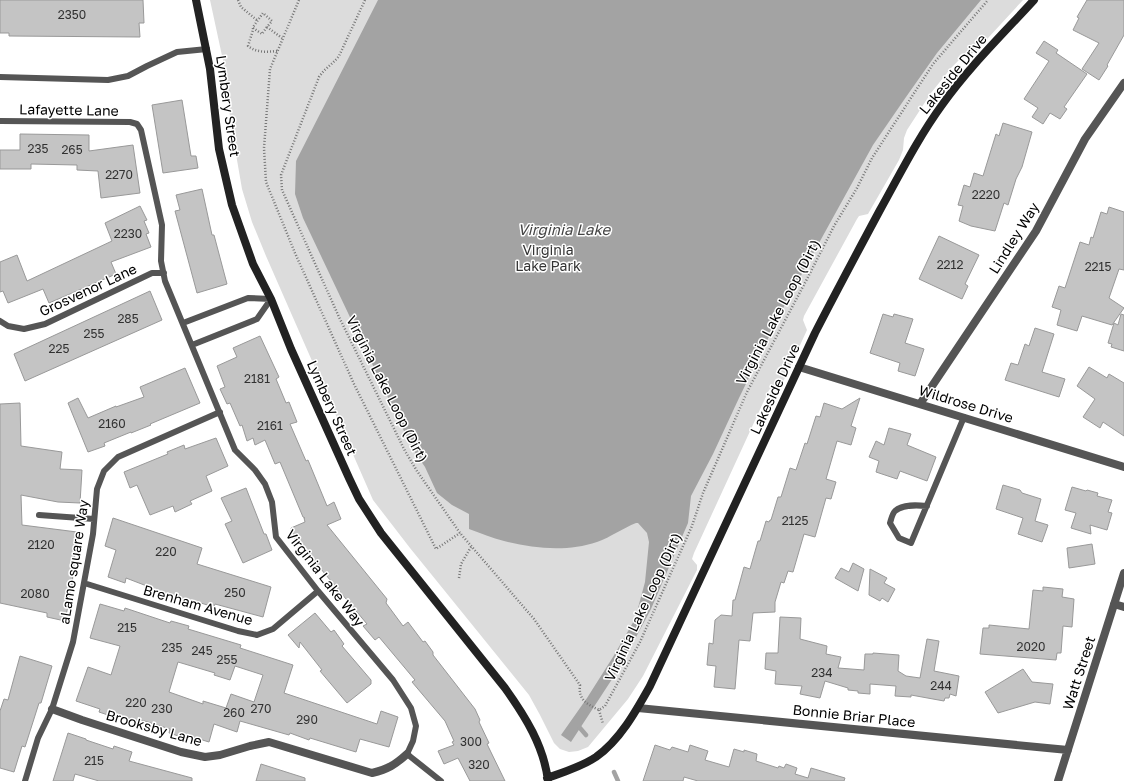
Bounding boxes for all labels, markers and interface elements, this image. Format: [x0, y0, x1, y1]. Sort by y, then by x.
house number: 2350 [58, 7, 86, 22]
street label: Lakeside Drive [915, 30, 990, 117]
street label: Lymbery Street [213, 54, 244, 158]
street label: Lafayette Lane [19, 100, 119, 119]
house number: 235 [28, 141, 49, 156]
house number: 265 [61, 142, 83, 157]
house number: 2270 [105, 167, 133, 182]
house number: 2220 [972, 187, 1000, 202]
street label: Lindley Way [985, 199, 1042, 277]
water label: Virginia Lake [518, 220, 612, 239]
house number: 2230 [114, 226, 142, 241]
street label: Virginia Lake Loop (Dirt) [732, 236, 823, 387]
park label: Virginia Lake Park [515, 241, 581, 274]
house number: 2212 [937, 257, 963, 272]
house number: 2215 [1085, 259, 1111, 274]
street label: Grosvenor Lane [36, 260, 139, 320]
house number: 285 [117, 311, 139, 326]
street label: Virginia Lake Loop (Dirt) [343, 313, 432, 465]
house number: 255 [84, 326, 104, 341]
house number: 225 [49, 341, 69, 356]
street label: Lakeside Drive [746, 341, 803, 437]
street label: Lymbery Street [304, 358, 361, 458]
house number: 2181 [244, 371, 270, 386]
street label: Wildrose Drive [917, 381, 1015, 426]
house number: 2160 [98, 416, 126, 431]
house number: 2161 [257, 418, 283, 433]
street label: aLamo square Way [55, 498, 92, 625]
house number: 2125 [782, 513, 808, 528]
street label: Virginia Lake Way [282, 526, 369, 630]
street label: Virginia Lake Loop (Dirt) [601, 530, 685, 684]
house number: 2120 [27, 537, 55, 552]
house number: 220 [155, 544, 177, 559]
street label: Brenham Avenue [141, 581, 255, 628]
house number: 250 [224, 585, 246, 600]
house number: 2080 [20, 586, 50, 601]
house number: 215 [117, 620, 137, 635]
street label: Watt Street [1059, 634, 1098, 712]
house number: 2020 [1017, 639, 1045, 654]
house number: 235 [162, 640, 183, 655]
house number: 245 [191, 643, 213, 658]
house number: 255 [217, 652, 237, 667]
house number: 234 [811, 665, 833, 680]
house number: 244 [930, 678, 952, 693]
house number: 220 [125, 695, 147, 710]
house number: 230 [151, 701, 173, 716]
house number: 270 [251, 701, 271, 716]
street label: Bonnie Briar Place [792, 701, 916, 730]
house number: 260 [223, 705, 245, 720]
street label: Brooksby Lane [104, 706, 204, 749]
house number: 290 [296, 712, 318, 727]
house number: 300 [460, 734, 482, 749]
house number: 215 [84, 753, 104, 768]
house number: 320 [468, 757, 490, 772]

